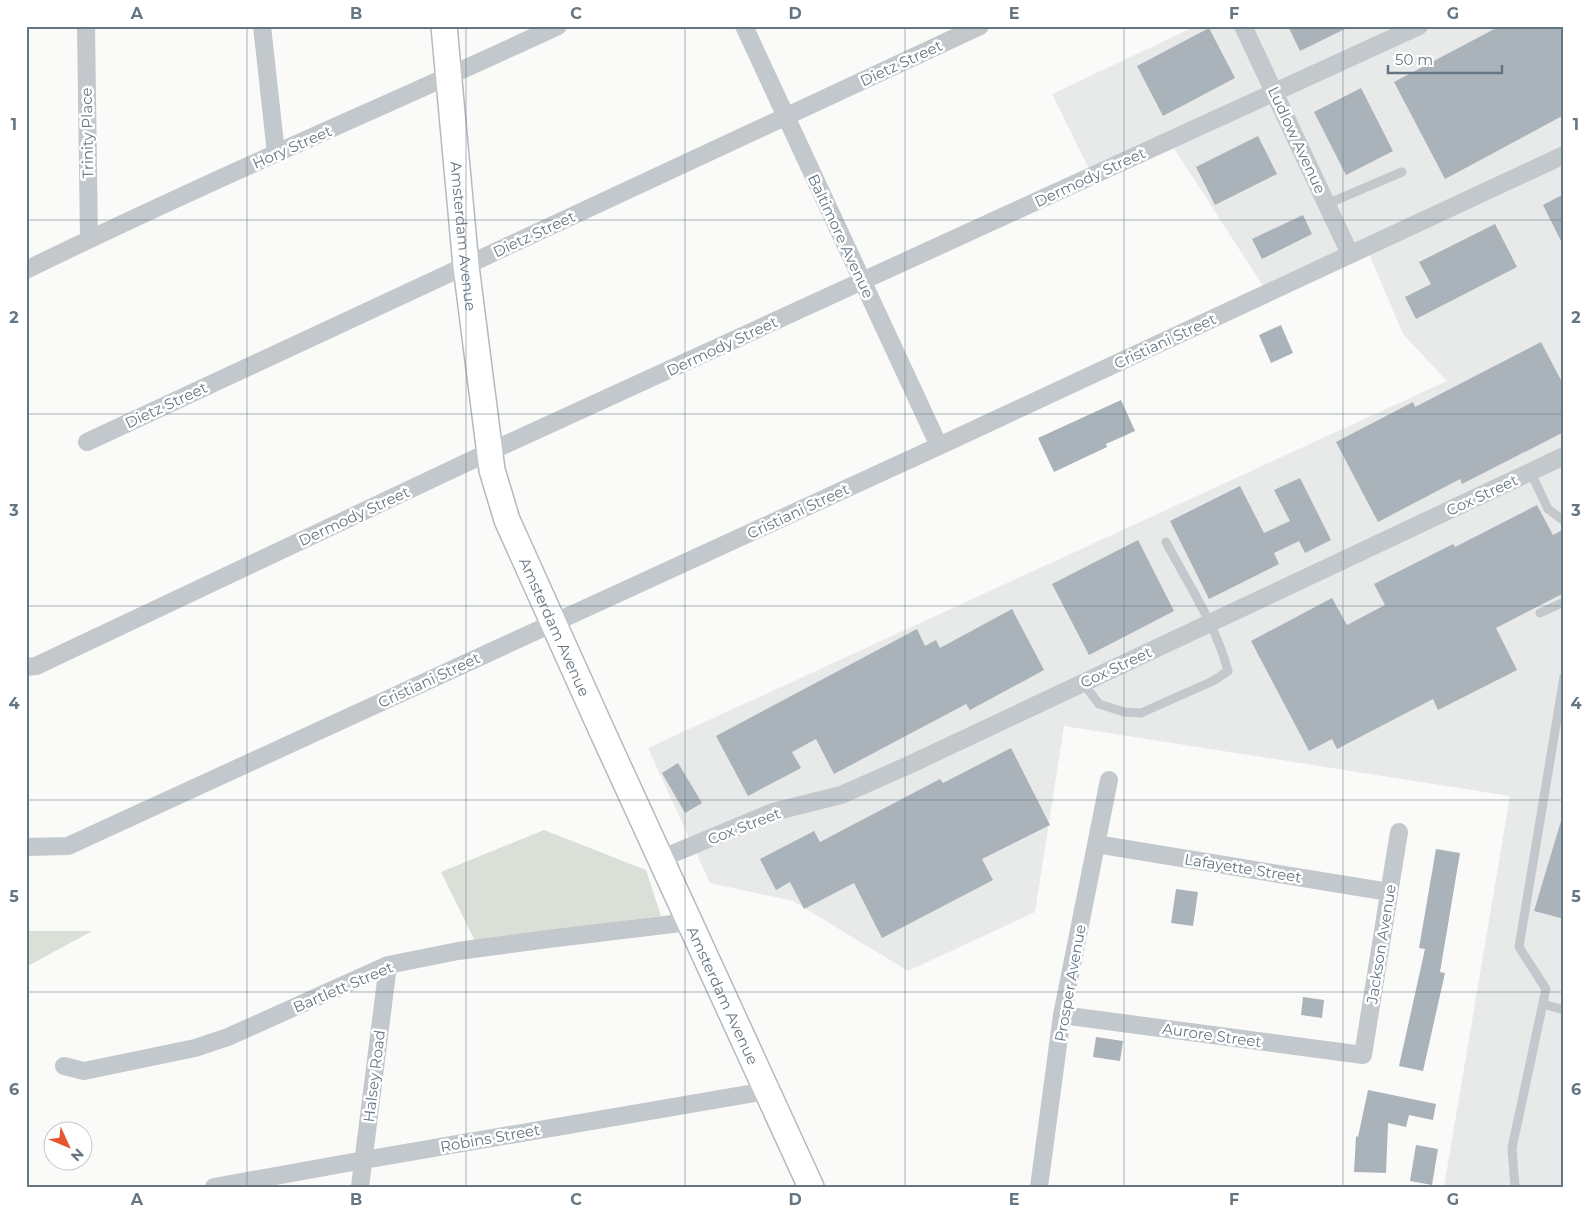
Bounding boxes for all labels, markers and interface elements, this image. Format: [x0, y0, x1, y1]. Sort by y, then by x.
text: A [130, 4, 144, 23]
text: B [350, 4, 362, 23]
text: C [570, 4, 582, 23]
text: D [788, 4, 802, 23]
text: E [1009, 4, 1019, 23]
text: F [1229, 4, 1239, 23]
text: G [1447, 4, 1459, 23]
street label: Dietz Street [857, 36, 945, 90]
scale bar [1388, 42, 1501, 74]
text: 50 m [1395, 50, 1433, 69]
street label: Ludlow Avenue [1264, 83, 1330, 197]
street label: Trinity Place [77, 87, 97, 179]
text: 1 [11, 115, 17, 134]
text: 1 [1573, 115, 1579, 134]
street label: Hory Street [249, 121, 335, 173]
street label: Dermody Street [1032, 143, 1148, 211]
street label: Amsterdam Avenue [447, 160, 481, 312]
street label: Baltimore Avenue [804, 171, 878, 301]
street label: Dietz Street [490, 207, 578, 261]
text: 2 [9, 308, 19, 327]
text: 2 [1571, 308, 1581, 327]
street label: Cristiani Street [1111, 309, 1219, 373]
street label: Dermody Street [664, 312, 780, 380]
street label: Dietz Street [122, 378, 210, 432]
street label: Cox Street [1443, 470, 1521, 520]
street label: Cristiani Street [744, 479, 852, 543]
street label: Dermody Street [296, 482, 412, 550]
text: 3 [8, 501, 19, 520]
text: 3 [1570, 501, 1581, 520]
street label: Amsterdam Avenue [516, 554, 595, 699]
street label: Cox Street [1077, 642, 1155, 692]
street label: Cristiani Street [375, 648, 483, 712]
text: 4 [8, 694, 20, 713]
text: 4 [1570, 694, 1582, 713]
street label: Cox Street [705, 803, 783, 849]
street label: Lafayette Street [1183, 849, 1303, 887]
street label: Jackson Avenue [1362, 883, 1400, 1006]
text: 5 [9, 887, 19, 906]
text: 5 [1571, 887, 1581, 906]
street label: Amsterdam Avenue [683, 923, 763, 1068]
street label: Prosper Avenue [1050, 923, 1090, 1043]
street label: Bartlett Street [290, 957, 396, 1017]
street label: Aurore Street [1161, 1019, 1263, 1051]
street label: Halsey Road [359, 1029, 389, 1123]
text: 6 [9, 1080, 19, 1099]
text: 6 [1571, 1080, 1581, 1099]
north arrow [42, 1120, 92, 1170]
street label: Robins Street [439, 1120, 541, 1156]
text: N [67, 1145, 88, 1165]
text: A [130, 1190, 144, 1209]
text: B [350, 1190, 362, 1209]
text: C [570, 1190, 582, 1209]
text: D [788, 1190, 802, 1209]
text: E [1009, 1190, 1019, 1209]
text: F [1229, 1190, 1239, 1209]
text: G [1447, 1190, 1459, 1209]

